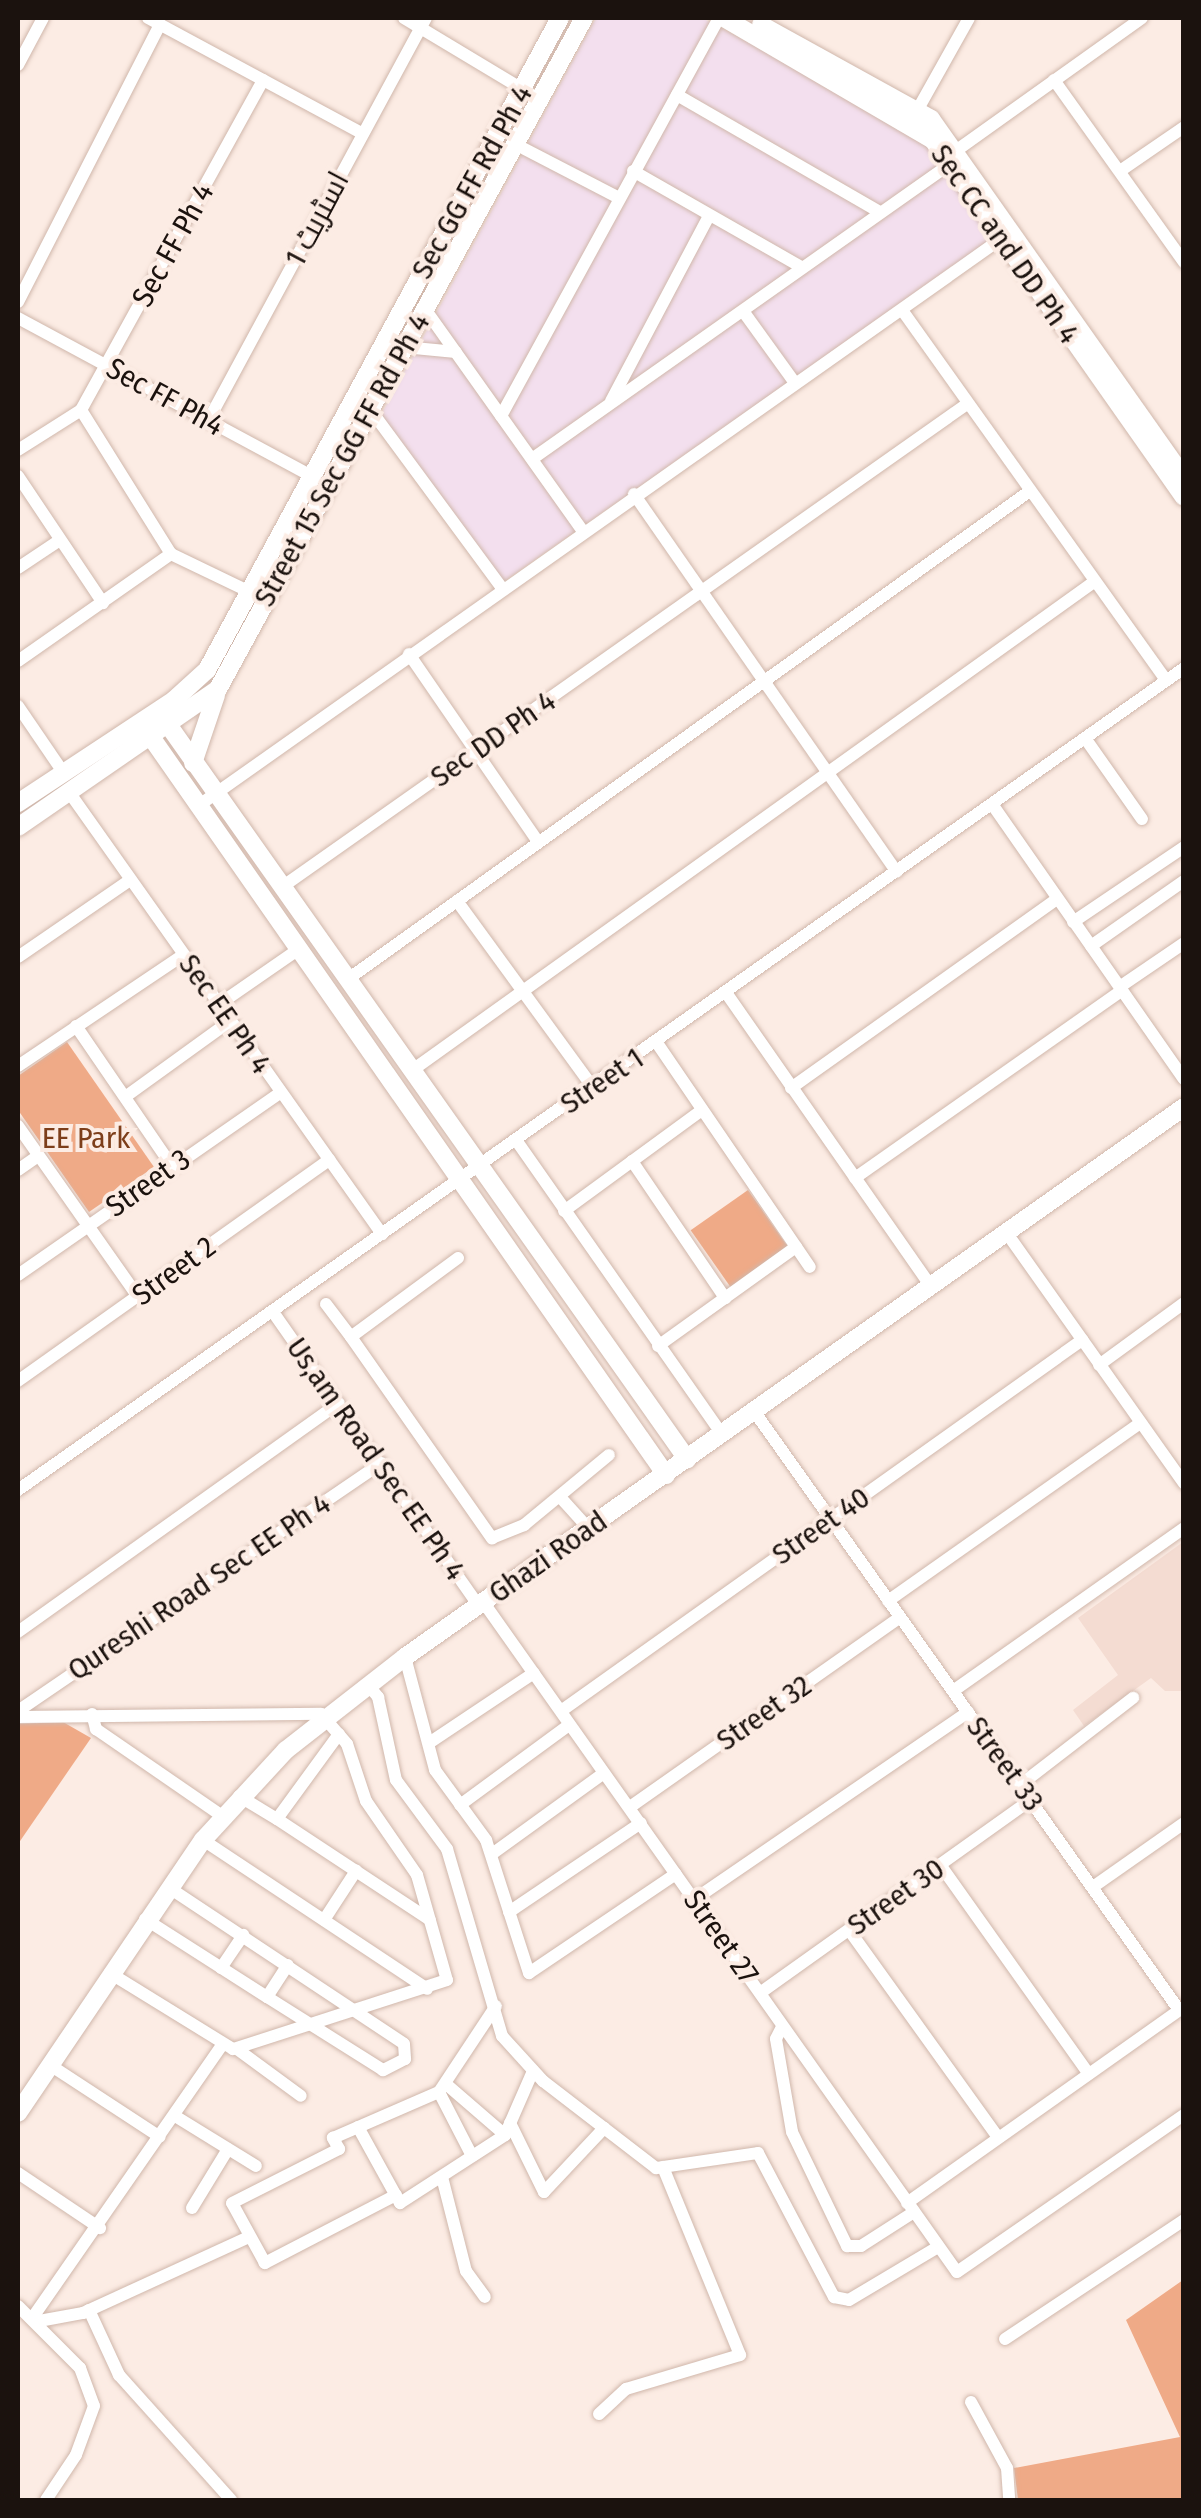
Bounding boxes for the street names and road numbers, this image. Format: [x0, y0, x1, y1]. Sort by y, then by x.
street label: Sec GG FF Rd Ph 4 [404, 79, 540, 285]
street label: Sec CC and DD Ph 4 [923, 138, 1087, 350]
street label: اسٹریٹ 1 [277, 166, 357, 272]
street label: Sec FF Ph 4 [124, 177, 222, 313]
street label: Street 15 Sec GG FF Rd Ph 4 [246, 307, 438, 613]
street label: Sec FF Ph4 [100, 350, 230, 444]
street label: Sec DD Ph 4 [424, 683, 562, 795]
street label: Sec EE Ph 4 [171, 947, 279, 1081]
street label: Street 1 [554, 1040, 650, 1122]
street label: Street 3 [99, 1141, 197, 1225]
street label: Street 2 [125, 1229, 223, 1313]
street label: Us,am Road Sec EE Ph 4 [279, 1331, 473, 1587]
street label: Street 40 [765, 1479, 877, 1573]
street label: Qureshi Road Sec EE Ph 4 [61, 1486, 337, 1688]
street label: Ghazi Road [482, 1503, 614, 1611]
street label: Street 32 [710, 1667, 818, 1759]
street label: Street 33 [959, 1710, 1051, 1818]
street label: Street 30 [841, 1851, 951, 1943]
street label: Street 27 [676, 1883, 766, 1991]

